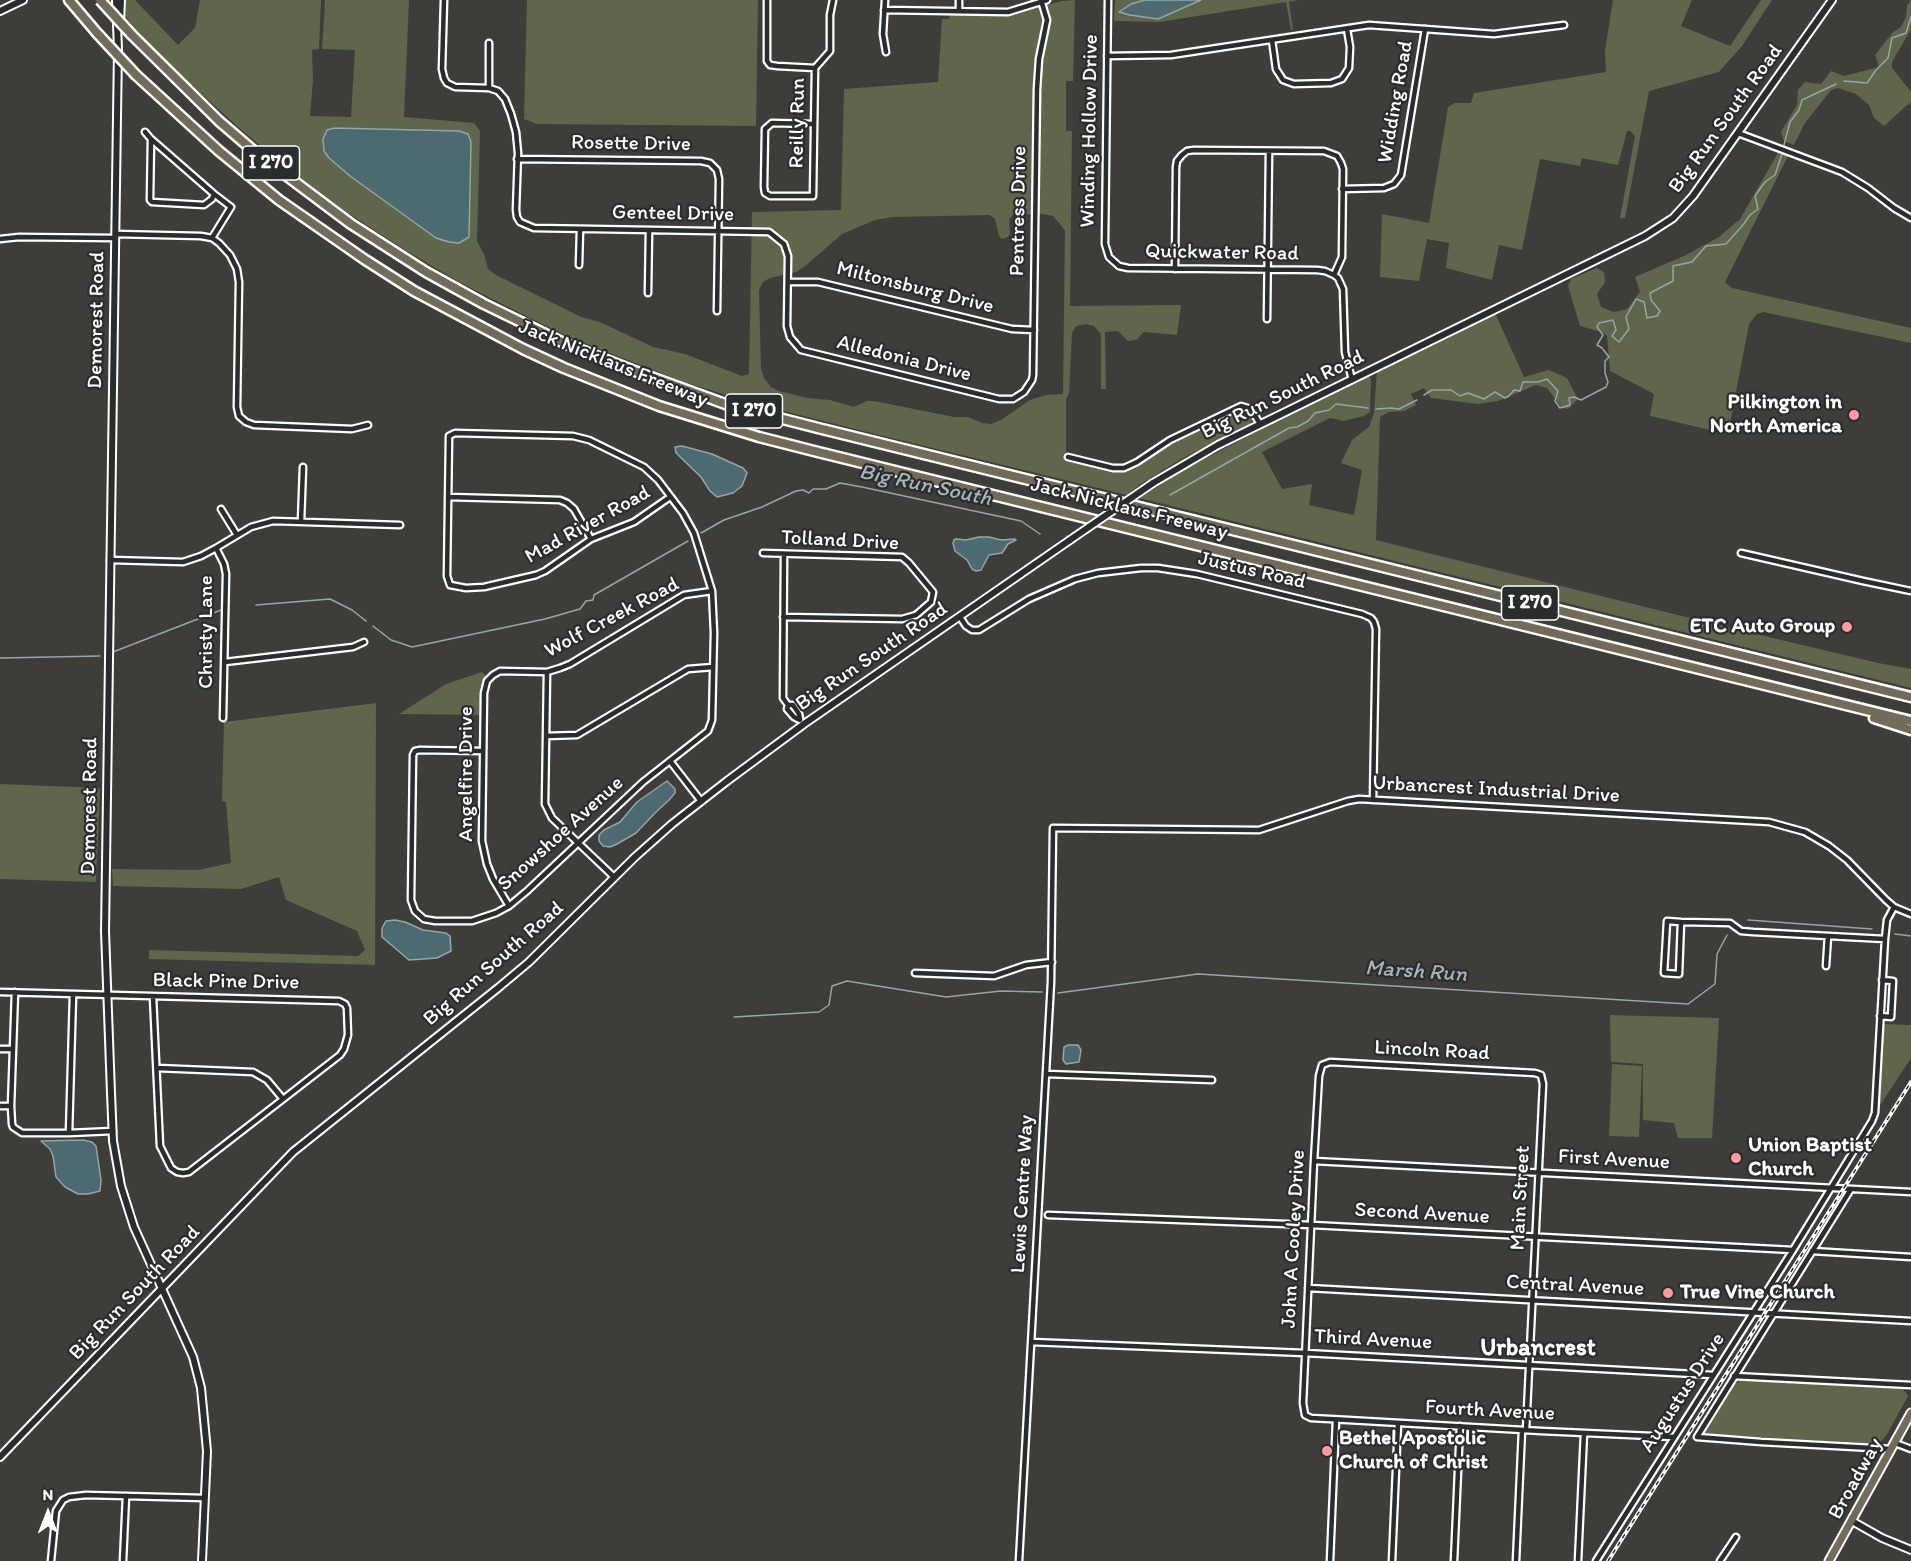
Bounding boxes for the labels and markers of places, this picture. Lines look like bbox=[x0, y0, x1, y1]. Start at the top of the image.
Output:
place label: Pilkington in North America bbox=[1710, 390, 1842, 440]
marker: Pilkington in North America bbox=[1847, 408, 1861, 422]
place label: ETC Auto Group bbox=[1690, 614, 1835, 640]
marker: ETC Auto Group bbox=[1840, 620, 1854, 634]
place label: Union Baptist Church bbox=[1748, 1133, 1872, 1183]
marker: Union Baptist Church bbox=[1729, 1151, 1743, 1165]
place label: True Vine Church bbox=[1680, 1280, 1835, 1306]
marker: True Vine Church bbox=[1661, 1286, 1675, 1300]
place label: Bethel Apostolic Church of Christ bbox=[1339, 1426, 1488, 1476]
marker: Bethel Apostolic Church of Christ bbox=[1320, 1444, 1334, 1458]

